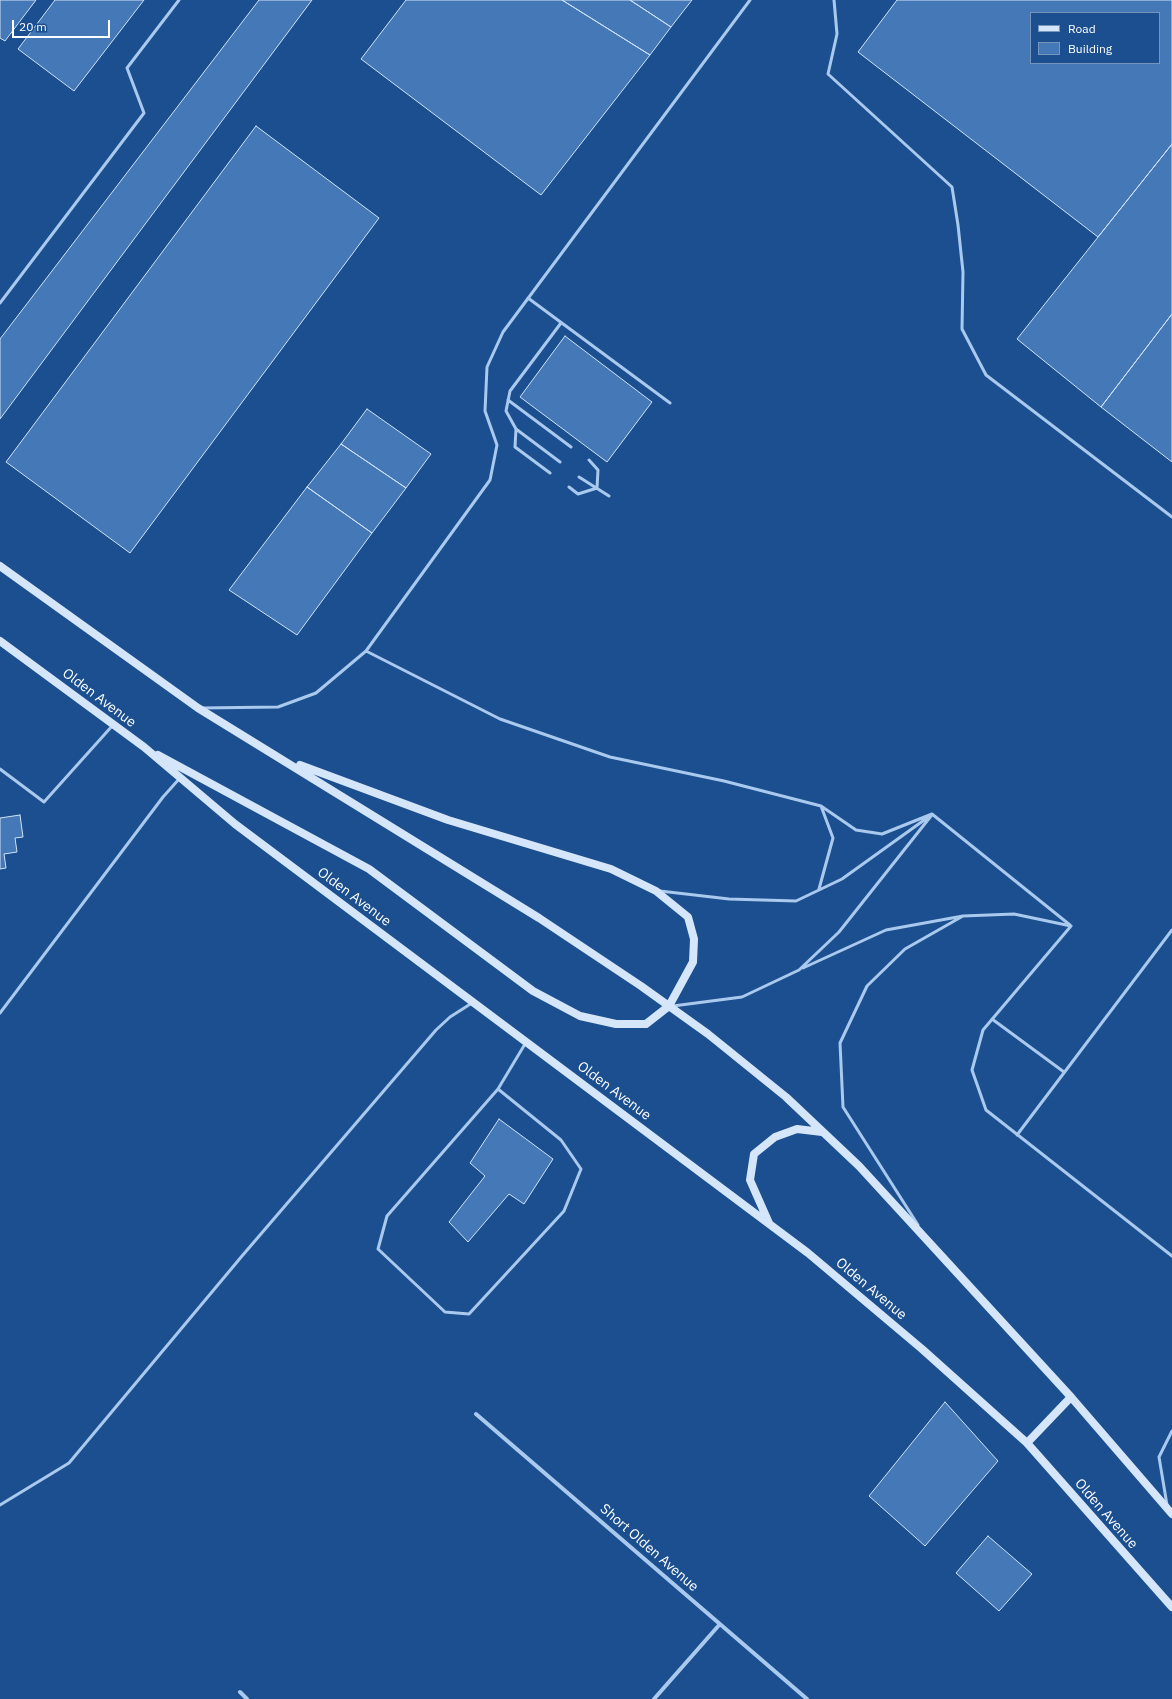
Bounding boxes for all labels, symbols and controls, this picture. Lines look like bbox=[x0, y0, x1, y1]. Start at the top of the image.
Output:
scale bar bbox=[14, 12, 112, 38]
legend bbox=[1030, 12, 1160, 64]
text: 20 m bbox=[19, 19, 47, 34]
text: Road bbox=[1068, 21, 1096, 36]
text: Building bbox=[1068, 41, 1112, 56]
street label: Olden Avenue bbox=[59, 665, 139, 731]
street label: Olden Avenue bbox=[314, 864, 394, 930]
street label: Olden Avenue bbox=[574, 1058, 654, 1124]
street label: Olden Avenue bbox=[832, 1254, 910, 1324]
street label: Olden Avenue bbox=[1071, 1475, 1141, 1553]
street label: Short Olden Avenue bbox=[596, 1501, 702, 1595]

